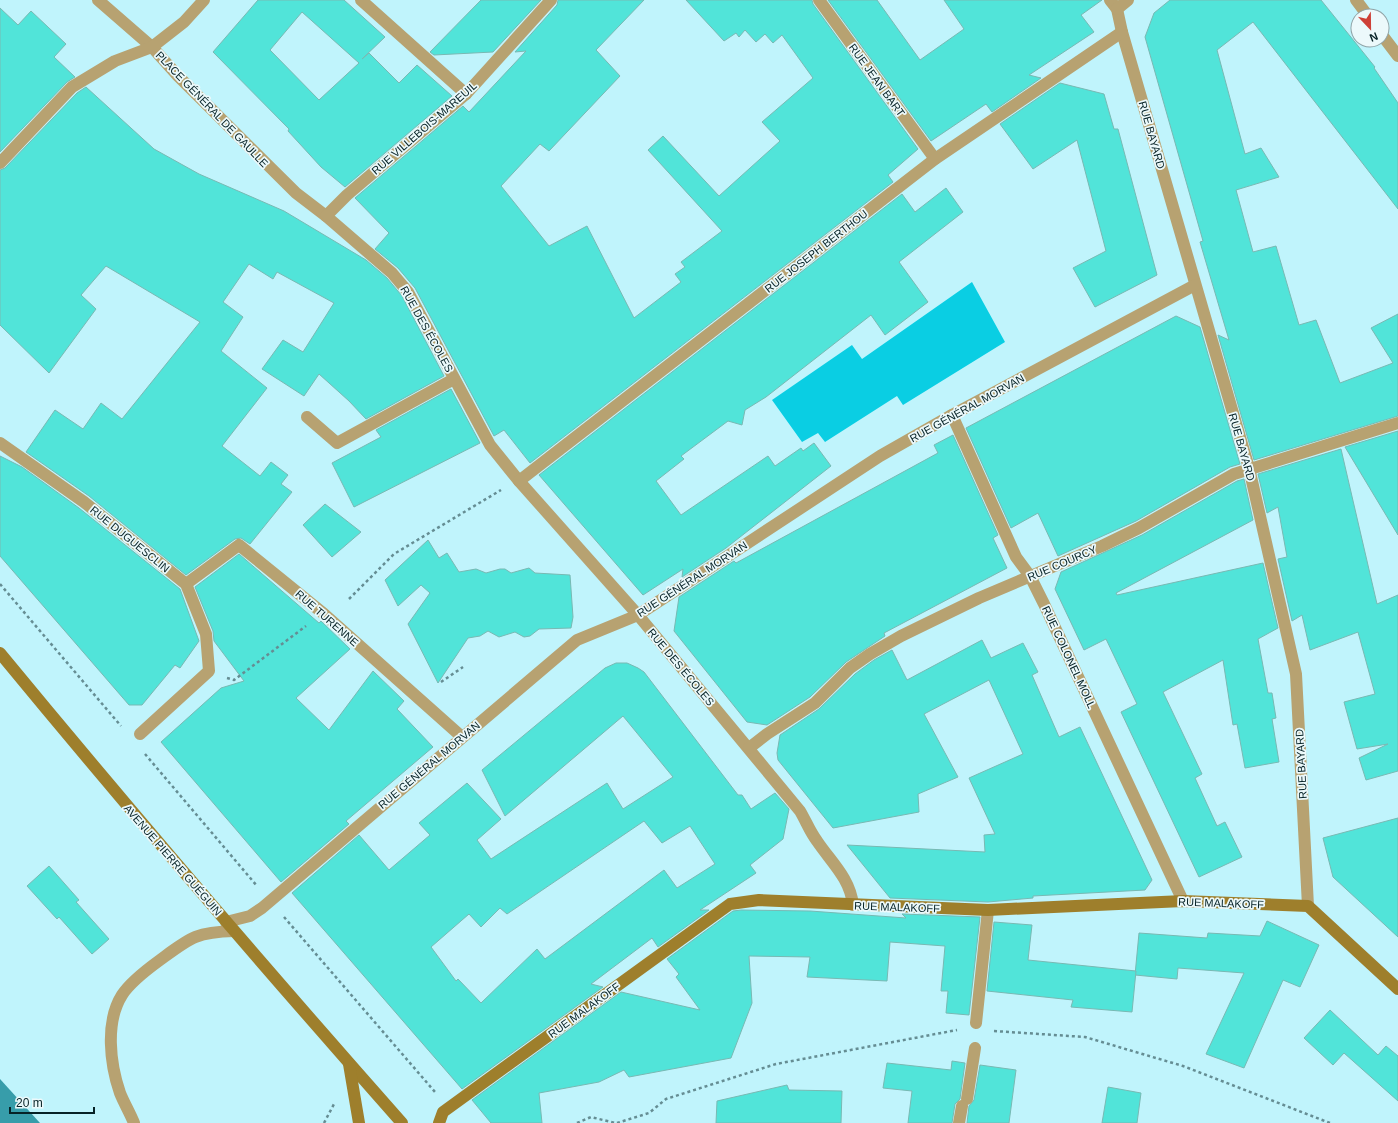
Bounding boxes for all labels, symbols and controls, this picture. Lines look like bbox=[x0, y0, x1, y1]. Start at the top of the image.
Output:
north arrow bbox=[1350, 8, 1390, 48]
text: N bbox=[1368, 30, 1380, 44]
street label: RUE JEAN BART bbox=[847, 41, 907, 119]
street label: PLACE GÉNÉRAL DE GAULLE bbox=[153, 49, 271, 169]
street label: RUE VILLEBOIS-MAREUIL bbox=[369, 79, 479, 177]
street label: RUE BAYARD bbox=[1137, 100, 1167, 170]
street label: RUE JOSEPH BERTHOU bbox=[762, 207, 870, 295]
street label: RUE DES ÉCOLES bbox=[398, 284, 456, 374]
street label: RUE GÉNÉRAL MORVAN bbox=[908, 372, 1026, 444]
street label: RUE BAYARD bbox=[1227, 412, 1257, 482]
street label: RUE DUGUESCLIN bbox=[88, 503, 172, 575]
street label: RUE GÉNÉRAL MORVAN bbox=[635, 539, 749, 619]
street label: RUE COURCY bbox=[1026, 543, 1099, 583]
street label: RUE TURENNE bbox=[293, 587, 361, 649]
street label: RUE COLONEL MOLL bbox=[1040, 604, 1098, 710]
street label: RUE DES ÉCOLES bbox=[645, 626, 717, 708]
street label: RUE GÉNÉRAL MORVAN bbox=[376, 719, 482, 811]
street label: RUE BAYARD bbox=[1293, 729, 1309, 799]
street label: AVENUE PIERRE GUÉGUIN bbox=[122, 802, 224, 918]
street label: RUE MALAKOFF bbox=[1178, 896, 1264, 910]
street label: RUE MALAKOFF bbox=[854, 900, 940, 914]
street label: RUE MALAKOFF bbox=[546, 980, 622, 1040]
scale bar bbox=[10, 1089, 94, 1115]
text: 20 m bbox=[16, 1096, 43, 1110]

